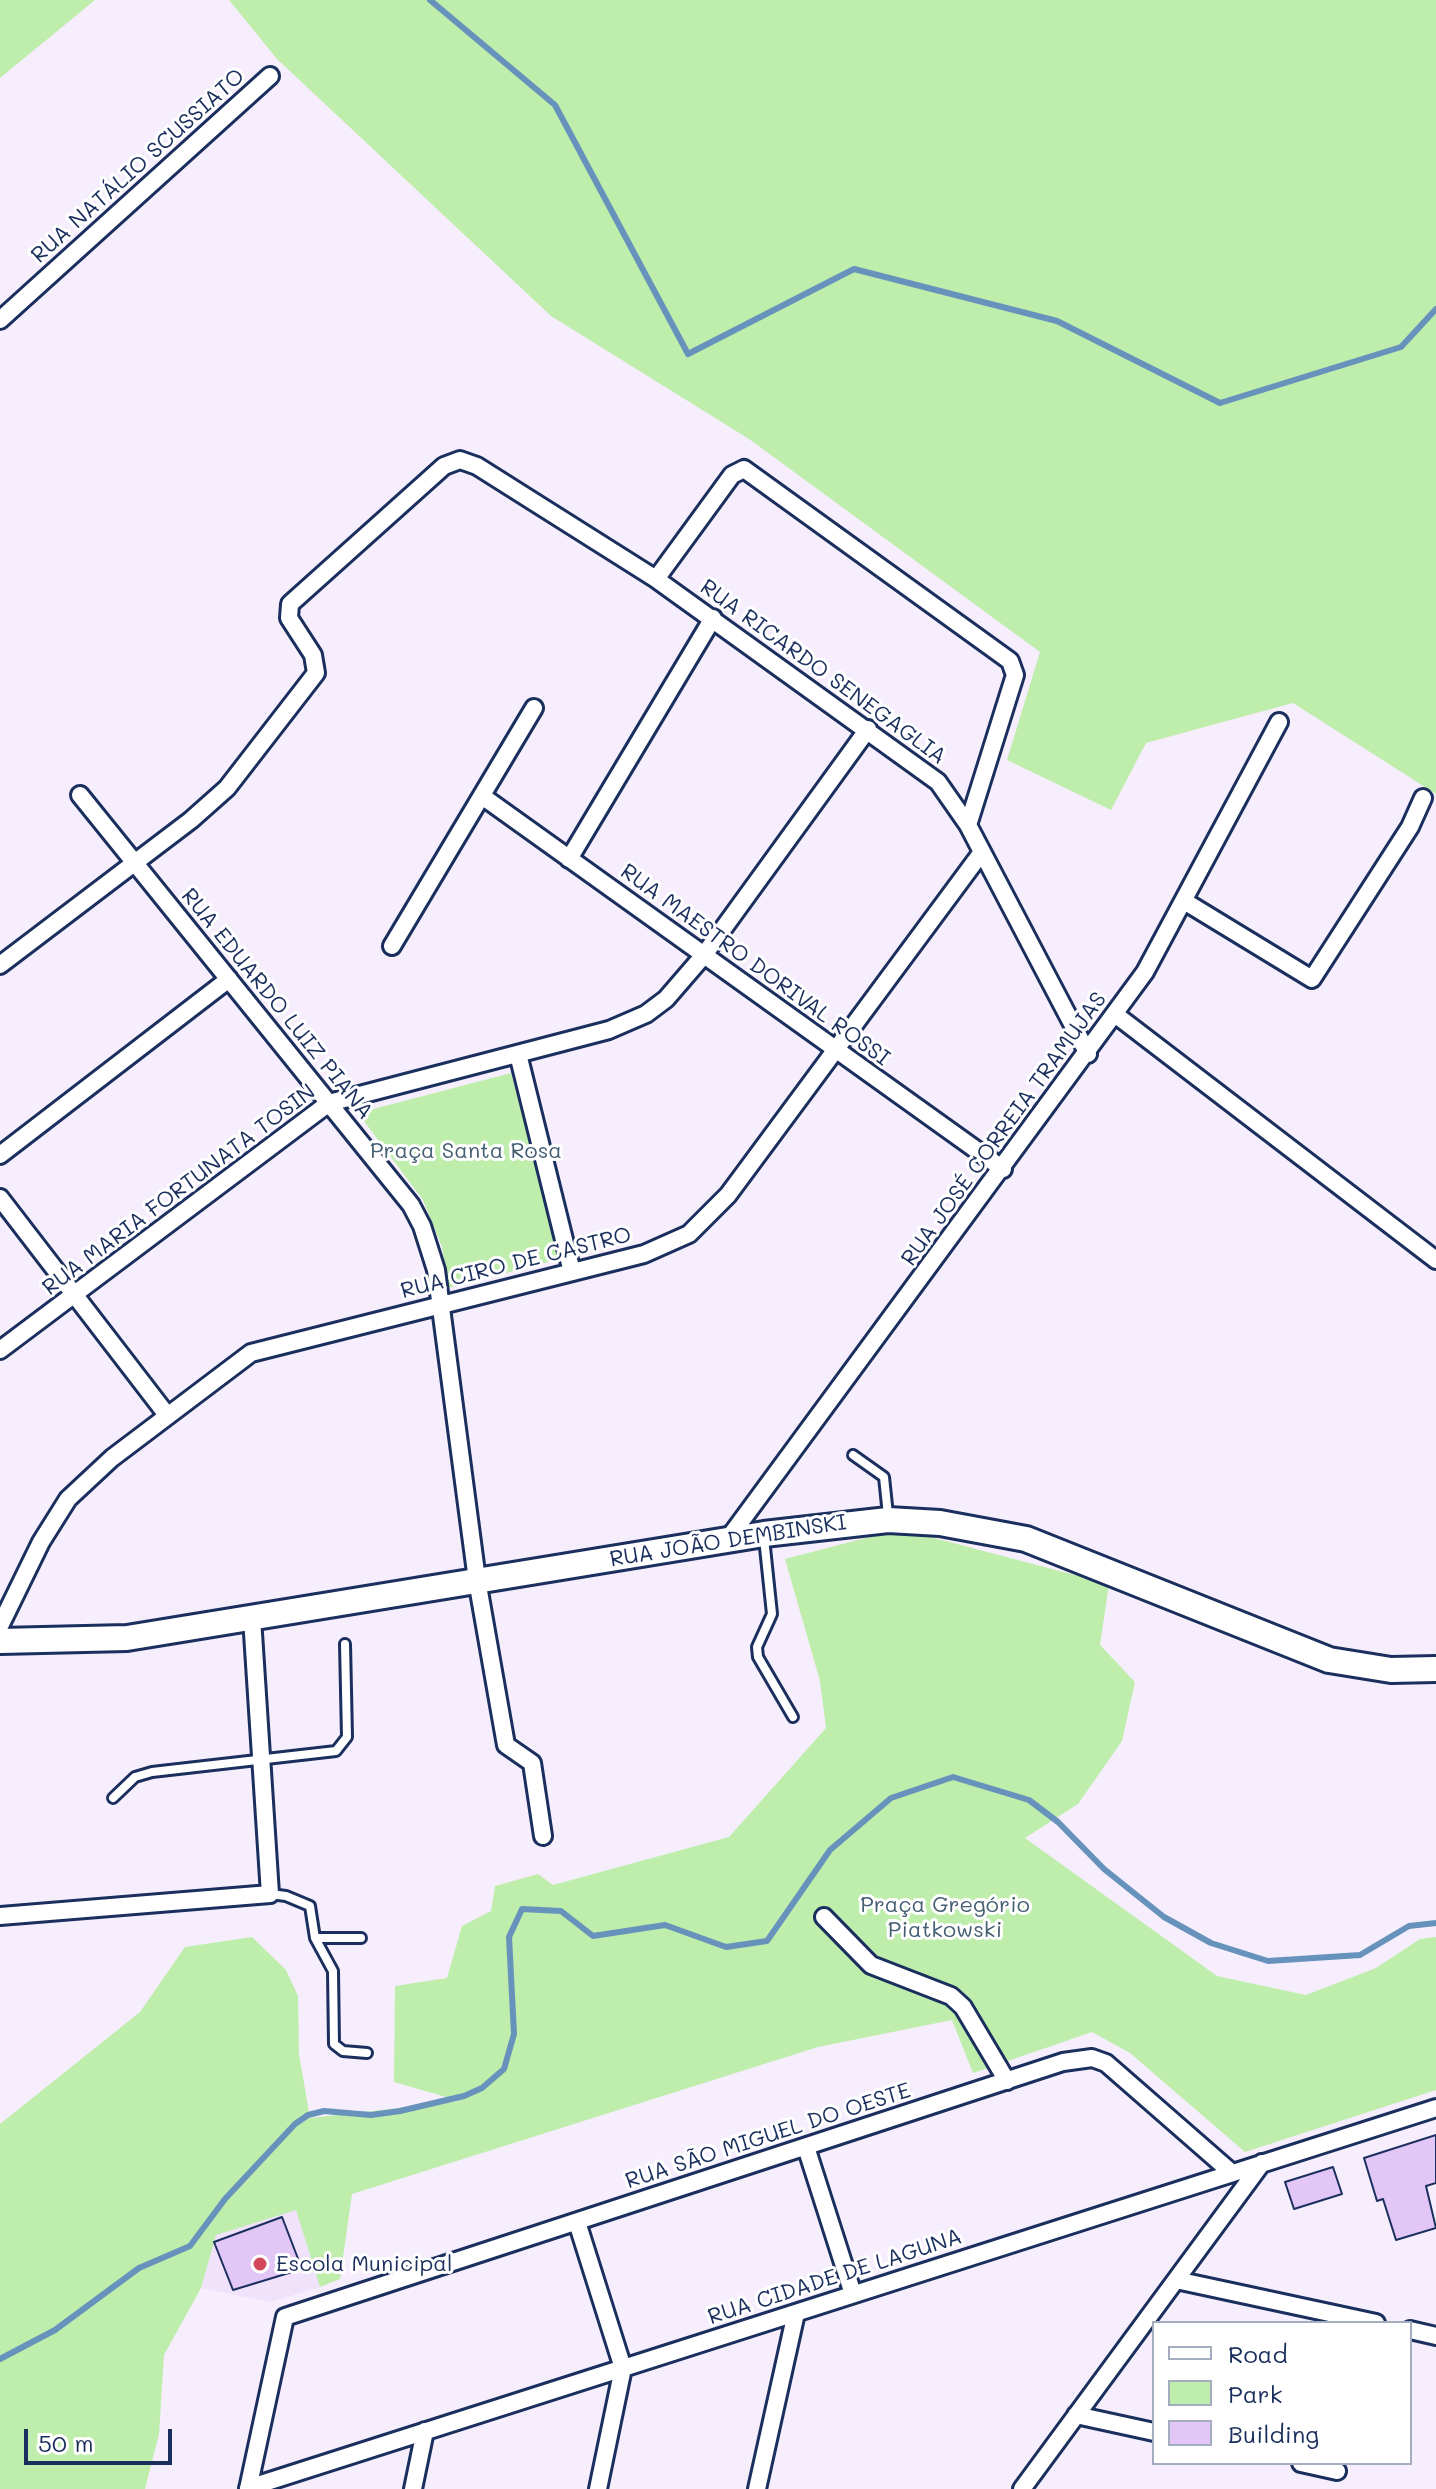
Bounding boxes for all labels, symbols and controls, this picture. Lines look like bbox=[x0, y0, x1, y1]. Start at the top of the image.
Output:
street label: RUA NATÁLIO SCUSSIATO bbox=[26, 63, 250, 269]
street label: RUA RICARDO SENEGAGLIA bbox=[695, 574, 951, 770]
street label: RUA MAESTRO DORIVAL ROSSI bbox=[615, 858, 895, 1072]
street label: RUA EDUARDO LUIZ PIANA bbox=[176, 883, 378, 1125]
street label: RUA JOSÉ CORREIA TRAMUJAS bbox=[896, 987, 1112, 1271]
street label: RUA MARIA FORTUNATA TOSIN bbox=[37, 1079, 321, 1301]
park label: Praça Santa Rosa bbox=[370, 1138, 562, 1164]
street label: RUA CIRO DE CASTRO bbox=[398, 1222, 634, 1304]
street label: RUA JOÃO DEMBINSKI bbox=[608, 1509, 848, 1573]
park label: Praça Gregório Piatkowski bbox=[860, 1892, 1030, 1944]
street label: RUA SÃO MIGUEL DO OESTE bbox=[622, 2077, 914, 2195]
street label: RUA CIDADE DE LAGUNA bbox=[705, 2223, 965, 2331]
place label: Escola Municipal bbox=[276, 2251, 453, 2277]
marker: Escola Municipal bbox=[251, 2255, 269, 2273]
legend bbox=[1152, 2321, 1412, 2465]
text: Road bbox=[1228, 2338, 1288, 2369]
text: Park bbox=[1228, 2378, 1282, 2409]
scale bar bbox=[28, 2413, 176, 2463]
text: Building bbox=[1228, 2418, 1319, 2449]
text: 50 m bbox=[38, 2427, 94, 2458]

